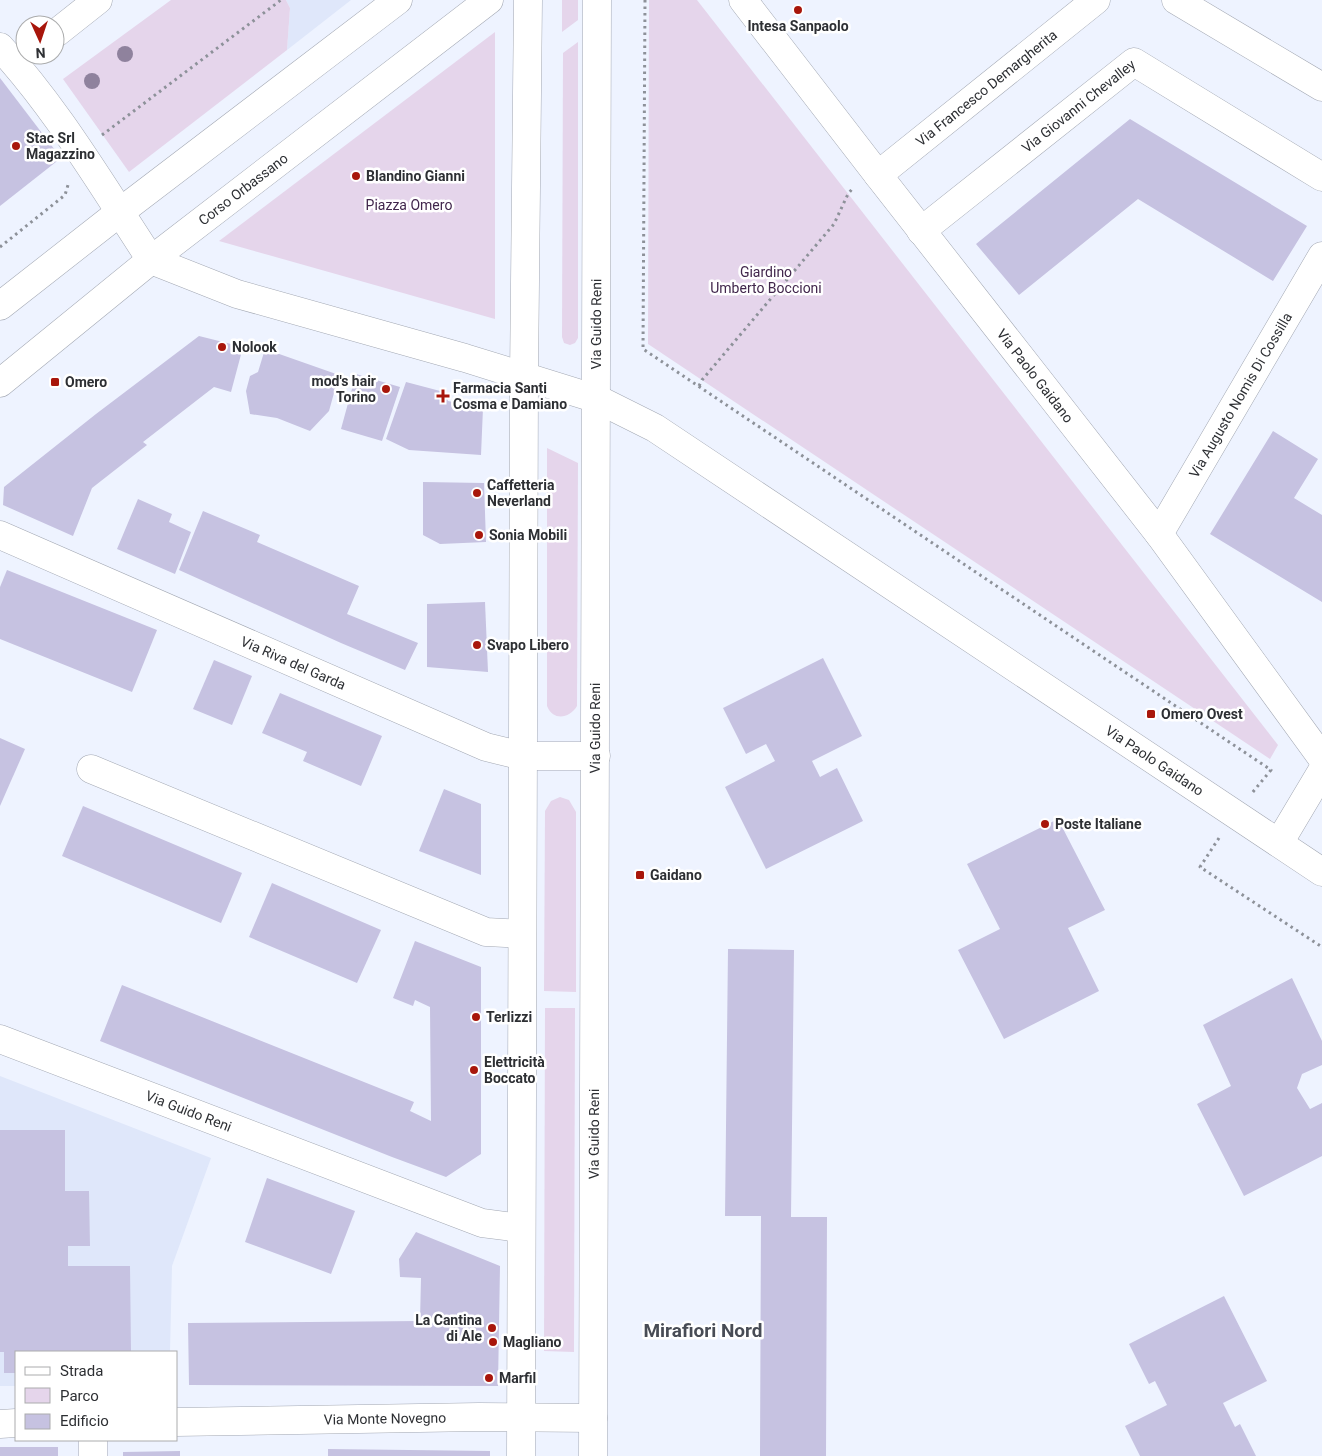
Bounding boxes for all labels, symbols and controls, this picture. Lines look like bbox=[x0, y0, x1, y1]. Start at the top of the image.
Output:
marker: Intesa Sanpaolo bbox=[792, 4, 804, 16]
north arrow bbox=[15, 15, 65, 65]
place label: Intesa Sanpaolo bbox=[747, 18, 849, 34]
street label: Via Francesco Demargherita bbox=[913, 27, 1060, 149]
text: N bbox=[35, 45, 46, 61]
street label: Via Giovanni Chevalley bbox=[1019, 56, 1139, 156]
place label: Stac Srl Magazzino bbox=[26, 130, 95, 162]
marker: Stac Srl Magazzino bbox=[10, 140, 22, 152]
street label: Corso Orbassano bbox=[195, 150, 291, 228]
place label: Blandino Gianni bbox=[366, 168, 465, 184]
marker: Blandino Gianni bbox=[350, 170, 362, 182]
park label: Piazza Omero bbox=[366, 197, 452, 213]
park label: Giardino Umberto Boccioni bbox=[710, 264, 822, 296]
street label: Via Guido Reni bbox=[588, 279, 604, 369]
street label: Via Augusto Nomis Di Cossilla bbox=[1186, 310, 1295, 481]
street label: Via Paolo Gaidano bbox=[994, 326, 1077, 426]
place label: Nolook bbox=[232, 339, 277, 355]
marker: Nolook bbox=[216, 341, 228, 353]
place label: mod's hair Torino bbox=[312, 373, 376, 405]
place label: Omero bbox=[65, 374, 107, 390]
marker: Omero bbox=[49, 376, 61, 388]
place label: Farmacia Santi Cosma e Damiano bbox=[453, 380, 567, 412]
marker: mod's hair Torino bbox=[380, 383, 392, 395]
marker: Farmacia Santi Cosma e Damiano bbox=[437, 390, 449, 402]
place label: Caffetteria Neverland bbox=[487, 477, 555, 509]
marker: Caffetteria Neverland bbox=[471, 487, 483, 499]
place label: Sonia Mobili bbox=[489, 527, 567, 543]
marker: Sonia Mobili bbox=[473, 529, 485, 541]
street label: Via Riva del Garda bbox=[238, 633, 348, 693]
place label: Svapo Libero bbox=[487, 637, 569, 653]
marker: Svapo Libero bbox=[471, 639, 483, 651]
street label: Via Guido Reni bbox=[587, 683, 603, 773]
place label: Omero Ovest bbox=[1161, 706, 1243, 722]
marker: Omero Ovest bbox=[1145, 708, 1157, 720]
street label: Via Paolo Gaidano bbox=[1102, 722, 1207, 799]
place label: Poste Italiane bbox=[1055, 816, 1142, 832]
marker: Poste Italiane bbox=[1039, 818, 1051, 830]
place label: Gaidano bbox=[650, 867, 702, 883]
marker: Gaidano bbox=[634, 869, 646, 881]
place label: Terlizzi bbox=[486, 1009, 532, 1025]
marker: Terlizzi bbox=[470, 1011, 482, 1023]
place label: Elettricità Boccato bbox=[484, 1054, 545, 1086]
marker: Elettricità Boccato bbox=[468, 1064, 480, 1076]
street label: Via Guido Reni bbox=[143, 1087, 234, 1135]
street label: Via Guido Reni bbox=[586, 1089, 602, 1179]
place label: La Cantina di Ale bbox=[415, 1312, 483, 1344]
district label: Mirafiori Nord bbox=[643, 1319, 763, 1342]
marker: La Cantina di Ale bbox=[486, 1322, 498, 1334]
place label: Magliano bbox=[503, 1334, 561, 1350]
marker: Magliano bbox=[487, 1336, 499, 1348]
legend bbox=[15, 1351, 178, 1441]
text: Strada bbox=[60, 1362, 103, 1380]
place label: Marfil bbox=[499, 1370, 536, 1386]
marker: Marfil bbox=[483, 1372, 495, 1384]
text: Parco bbox=[60, 1387, 99, 1405]
street label: Via Monte Novegno bbox=[324, 1410, 446, 1428]
text: Edificio bbox=[60, 1412, 109, 1430]

